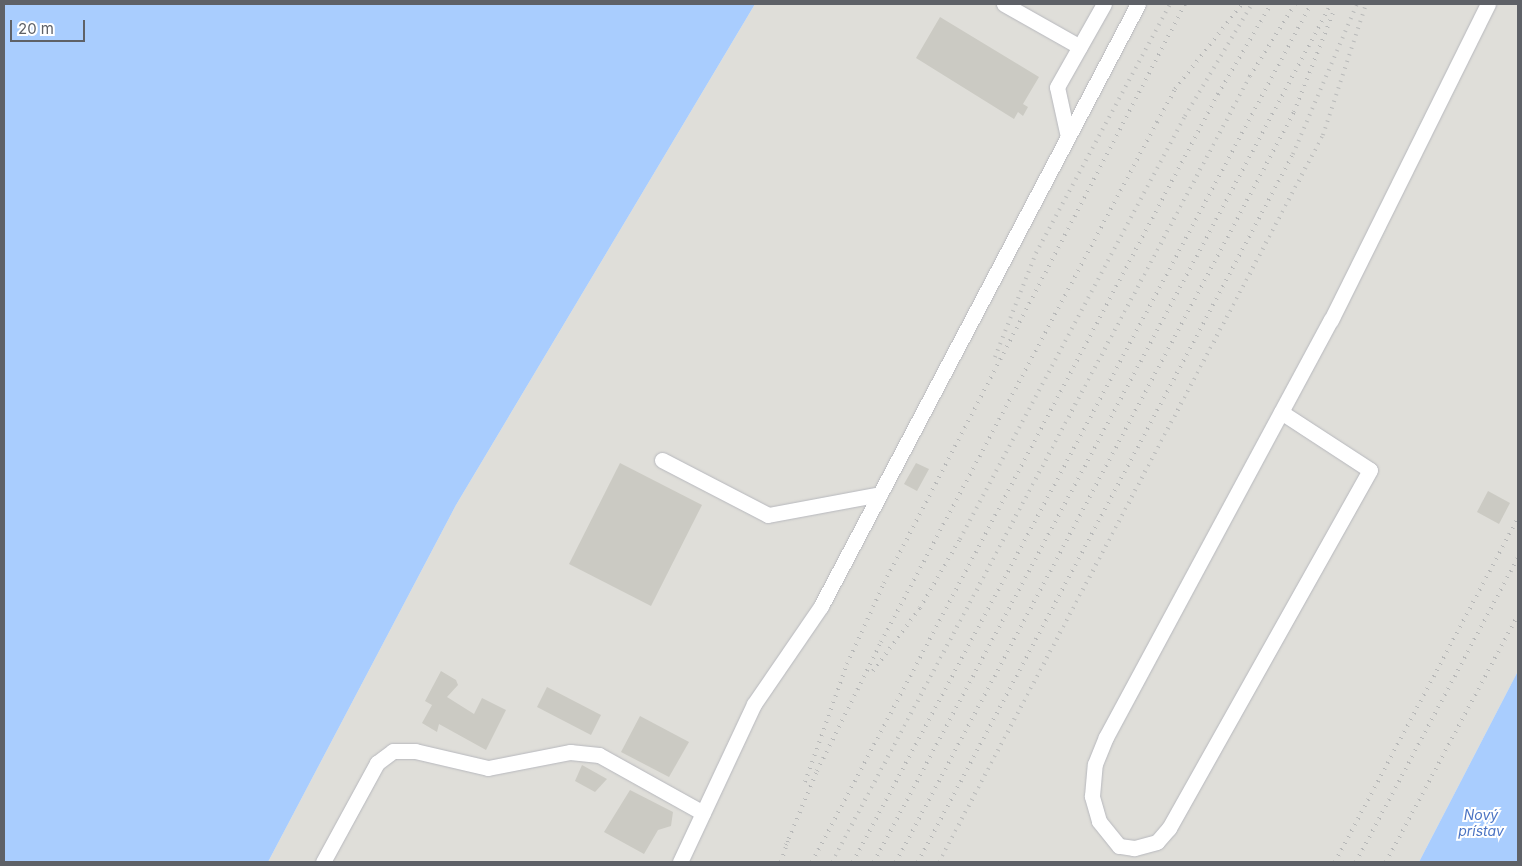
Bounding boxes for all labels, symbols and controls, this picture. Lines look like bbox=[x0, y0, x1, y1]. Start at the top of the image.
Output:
scale bar bbox=[12, 10, 88, 42]
text: 20 m bbox=[18, 19, 54, 38]
water label: Nový prístav bbox=[1458, 807, 1504, 840]

